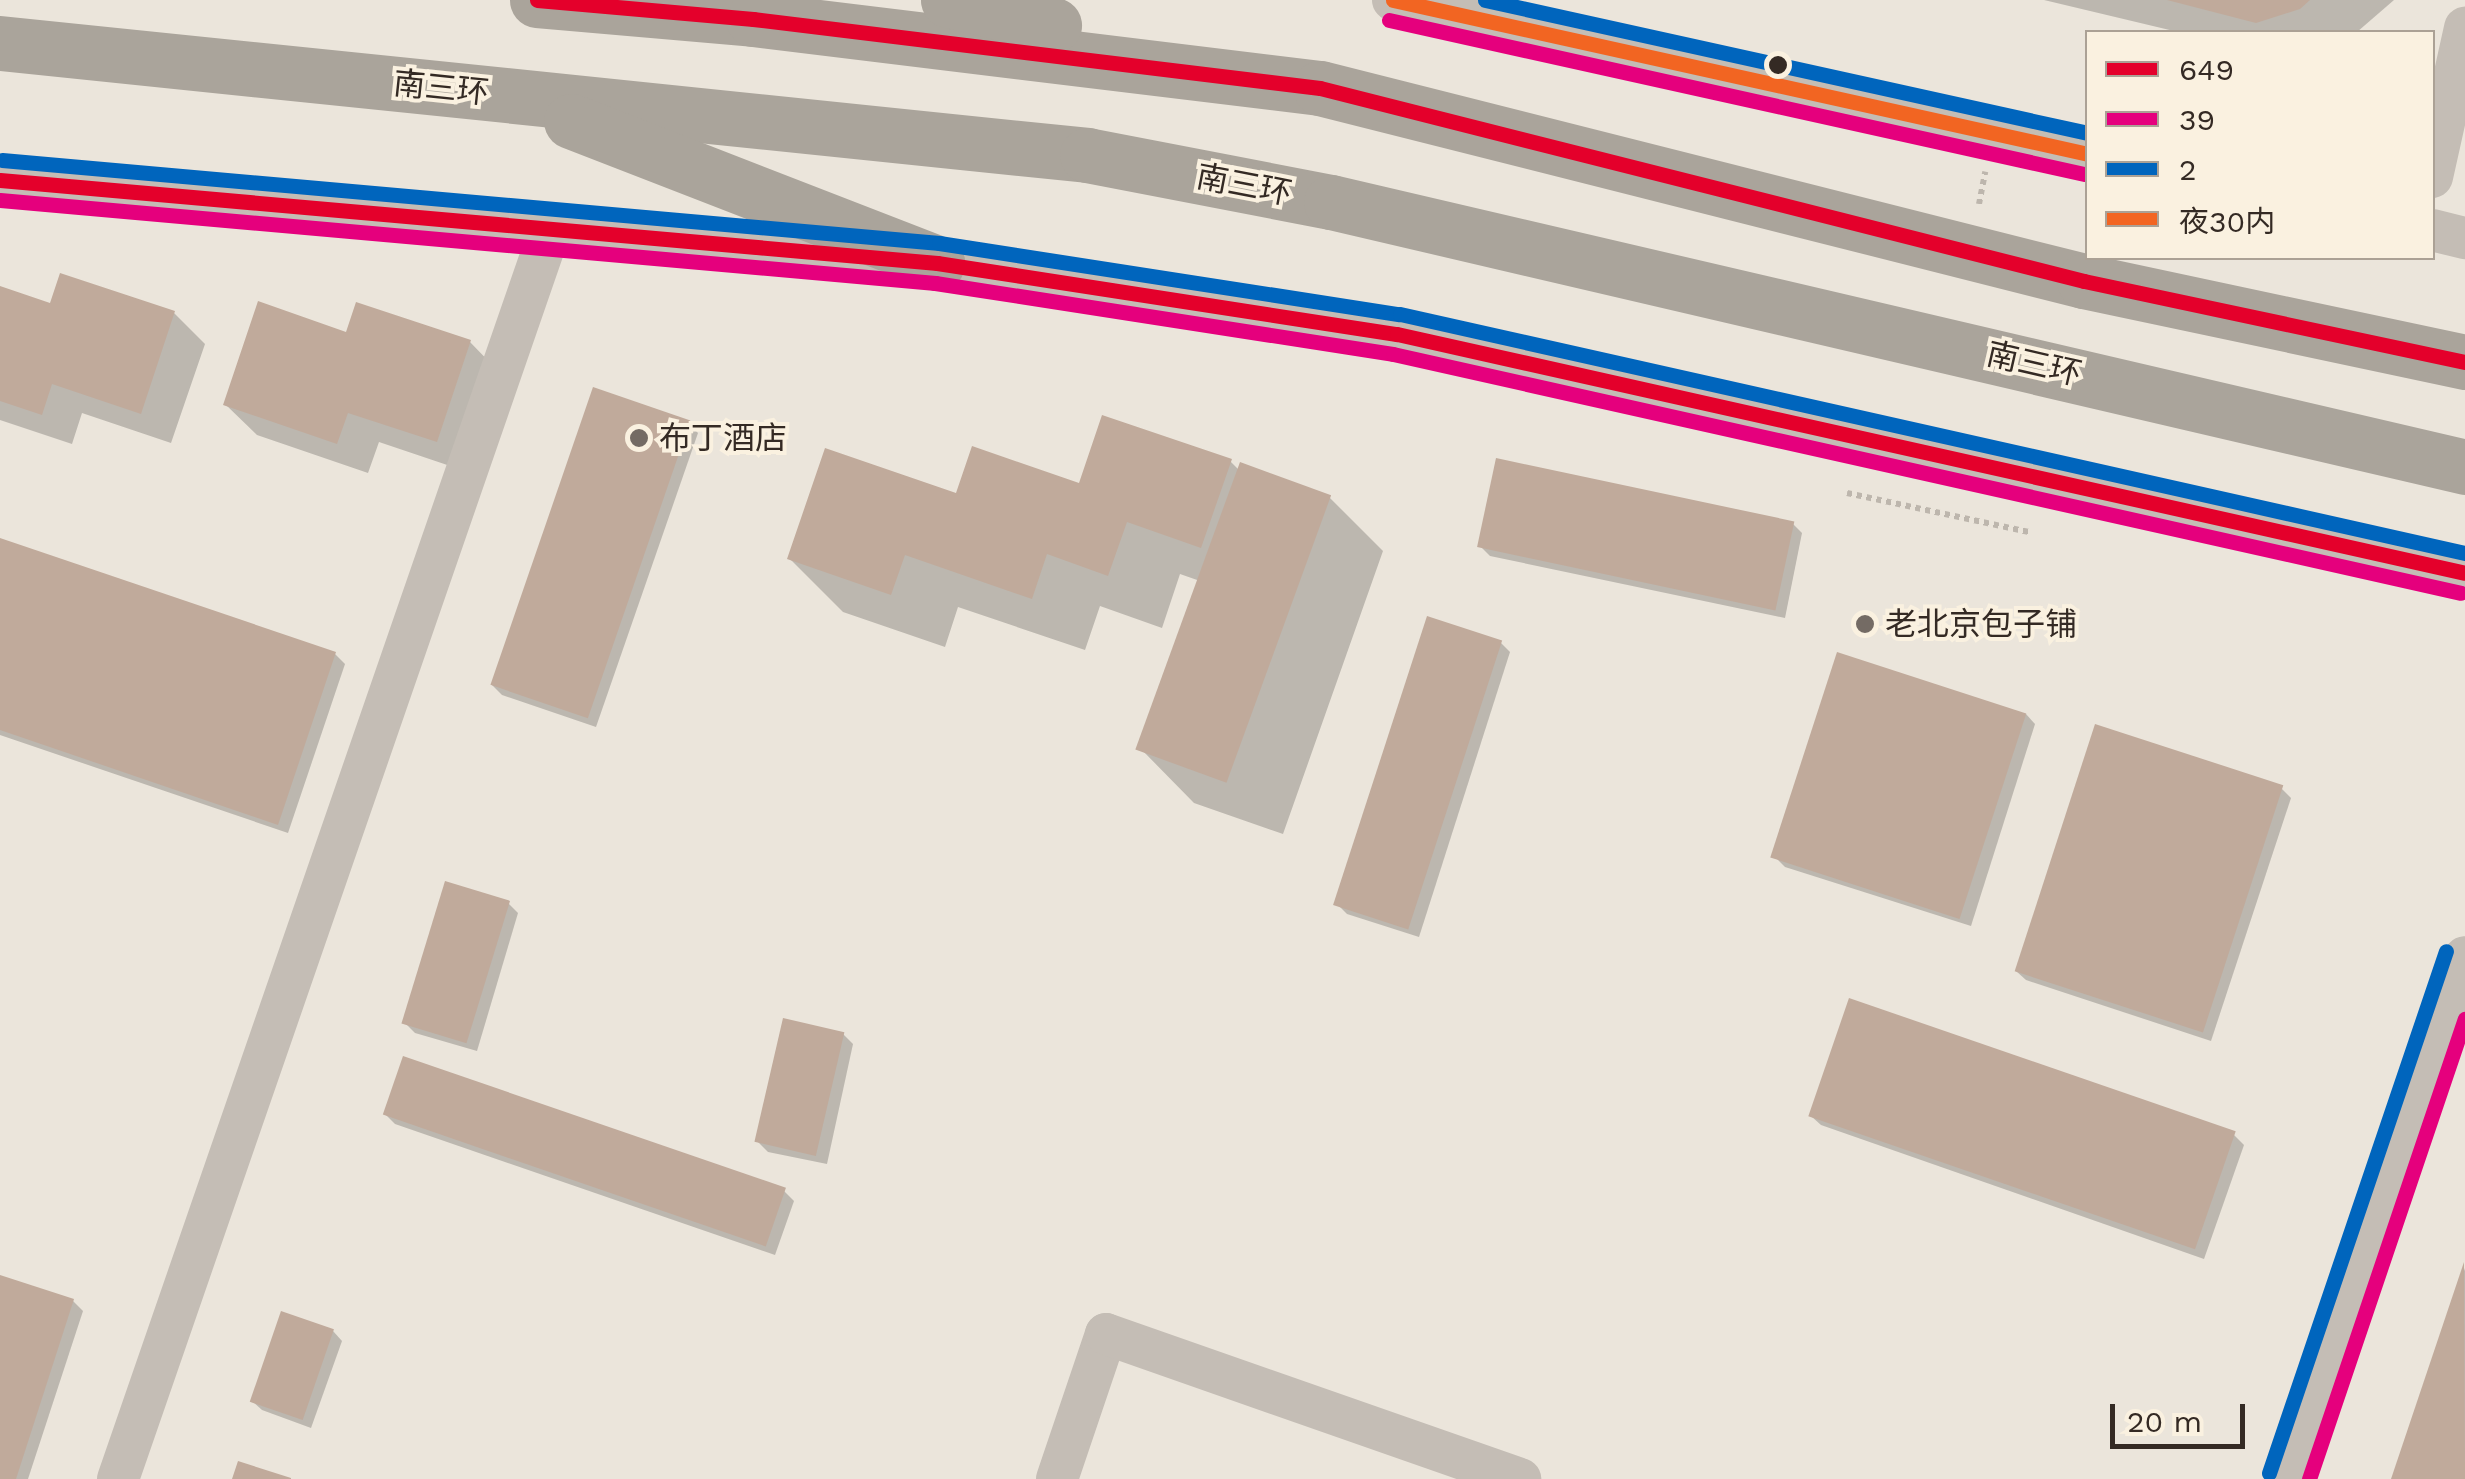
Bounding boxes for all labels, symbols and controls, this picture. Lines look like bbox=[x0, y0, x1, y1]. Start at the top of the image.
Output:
legend bbox=[2085, 30, 2435, 260]
text: 649 bbox=[2179, 52, 2234, 87]
unlabelled marker bbox=[1768, 55, 1788, 75]
street label: 南三环 bbox=[391, 64, 491, 112]
text: 39 bbox=[2179, 102, 2215, 137]
text: 2 bbox=[2179, 152, 2197, 187]
street label: 南三环 bbox=[1193, 157, 1295, 213]
text: 夜30内 bbox=[2179, 204, 2275, 239]
street label: 南三环 bbox=[1983, 334, 2085, 394]
place label: 布丁酒店 bbox=[659, 419, 787, 457]
marker: 布丁酒店 bbox=[628, 427, 650, 449]
place label: 老北京包子铺 bbox=[1885, 605, 2077, 643]
marker: 老北京包子铺 bbox=[1854, 613, 1876, 635]
scale bar bbox=[2115, 1384, 2250, 1446]
text: 20 m bbox=[2127, 1404, 2202, 1439]

